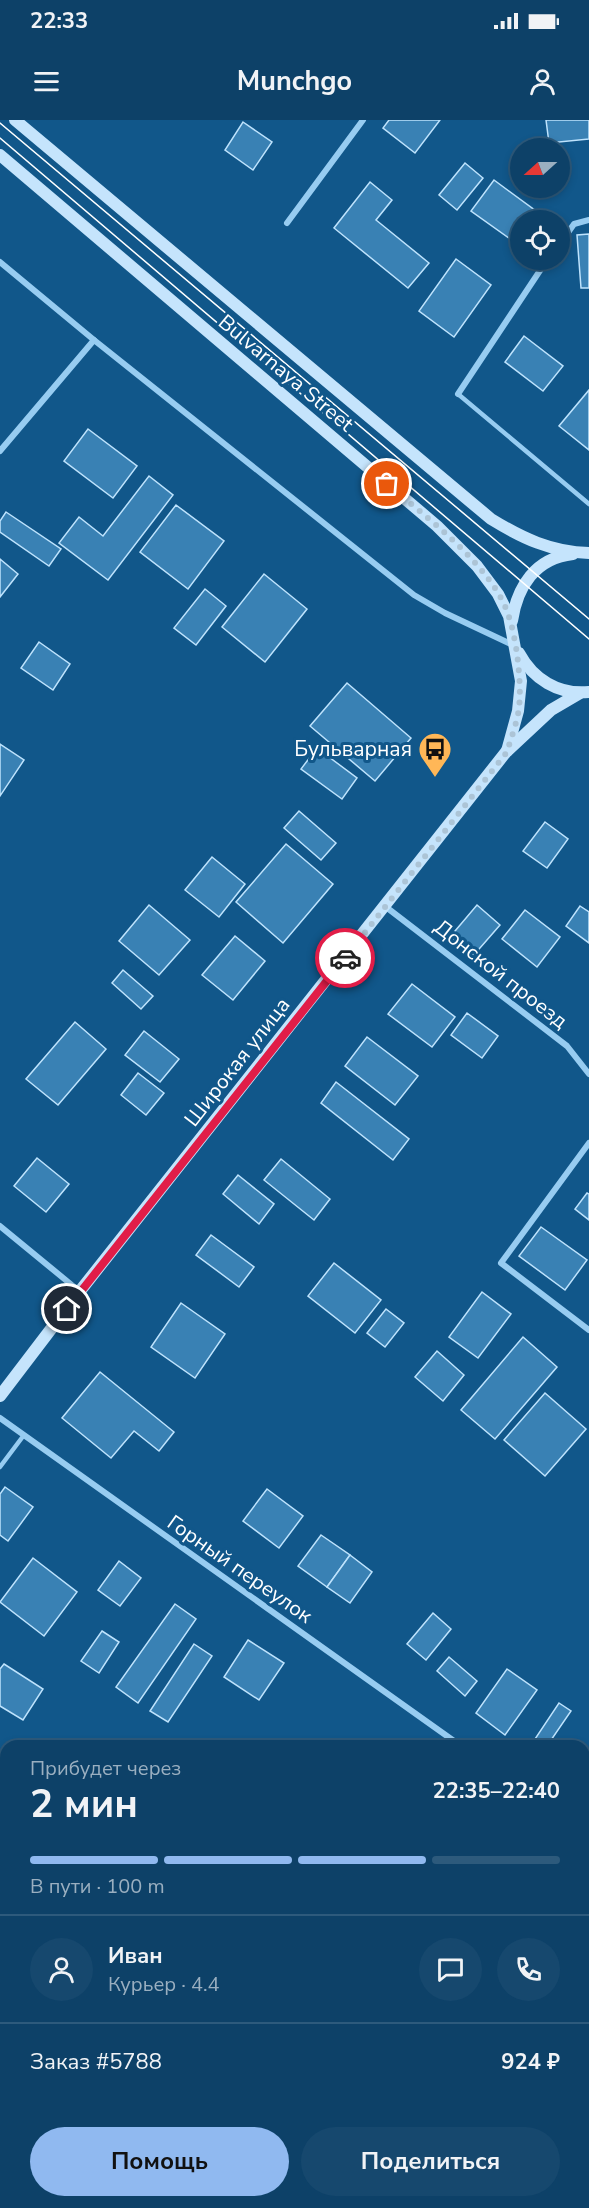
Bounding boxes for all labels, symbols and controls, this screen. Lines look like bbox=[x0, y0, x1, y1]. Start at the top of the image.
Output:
text: 22:33 bbox=[30, 6, 88, 36]
text: Munchgo bbox=[237, 63, 352, 100]
icon: menu bbox=[30, 65, 63, 98]
icon: person bbox=[526, 65, 559, 98]
north arrow bbox=[510, 138, 570, 198]
map controls bbox=[510, 138, 570, 270]
button: locate bbox=[510, 210, 570, 270]
street label: Bulvarnaya Street bbox=[212, 308, 360, 438]
pin bbox=[361, 458, 412, 509]
icon: bag bbox=[370, 467, 403, 500]
bus stop icon: Бульварная bbox=[417, 731, 453, 778]
place label: Бульварная bbox=[294, 735, 412, 763]
street label: Донской проезд bbox=[428, 913, 574, 1035]
courier bbox=[315, 928, 375, 988]
icon: car bbox=[329, 942, 362, 975]
street label: Широкая улица bbox=[178, 992, 296, 1132]
pin bbox=[41, 1283, 92, 1334]
icon: home bbox=[50, 1292, 83, 1325]
street label: Горный переулок bbox=[162, 1508, 319, 1630]
text: Прибудет через bbox=[30, 1755, 181, 1782]
text: 22:35–22:40 bbox=[432, 1776, 560, 1806]
text: 2 мин bbox=[30, 1778, 138, 1831]
text: В пути · 100 m bbox=[30, 1873, 165, 1900]
button: person bbox=[30, 1938, 93, 2001]
button: chat bbox=[419, 1938, 482, 2001]
button: phone bbox=[497, 1938, 560, 2001]
text: Иван bbox=[108, 1941, 163, 1971]
text: Курьер · 4.4 bbox=[108, 1971, 220, 1998]
text: Заказ #5788 bbox=[30, 2047, 162, 2077]
text: 924 ₽ bbox=[501, 2047, 560, 2077]
button: Помощь bbox=[30, 2127, 289, 2196]
button: Поделиться bbox=[301, 2127, 560, 2196]

